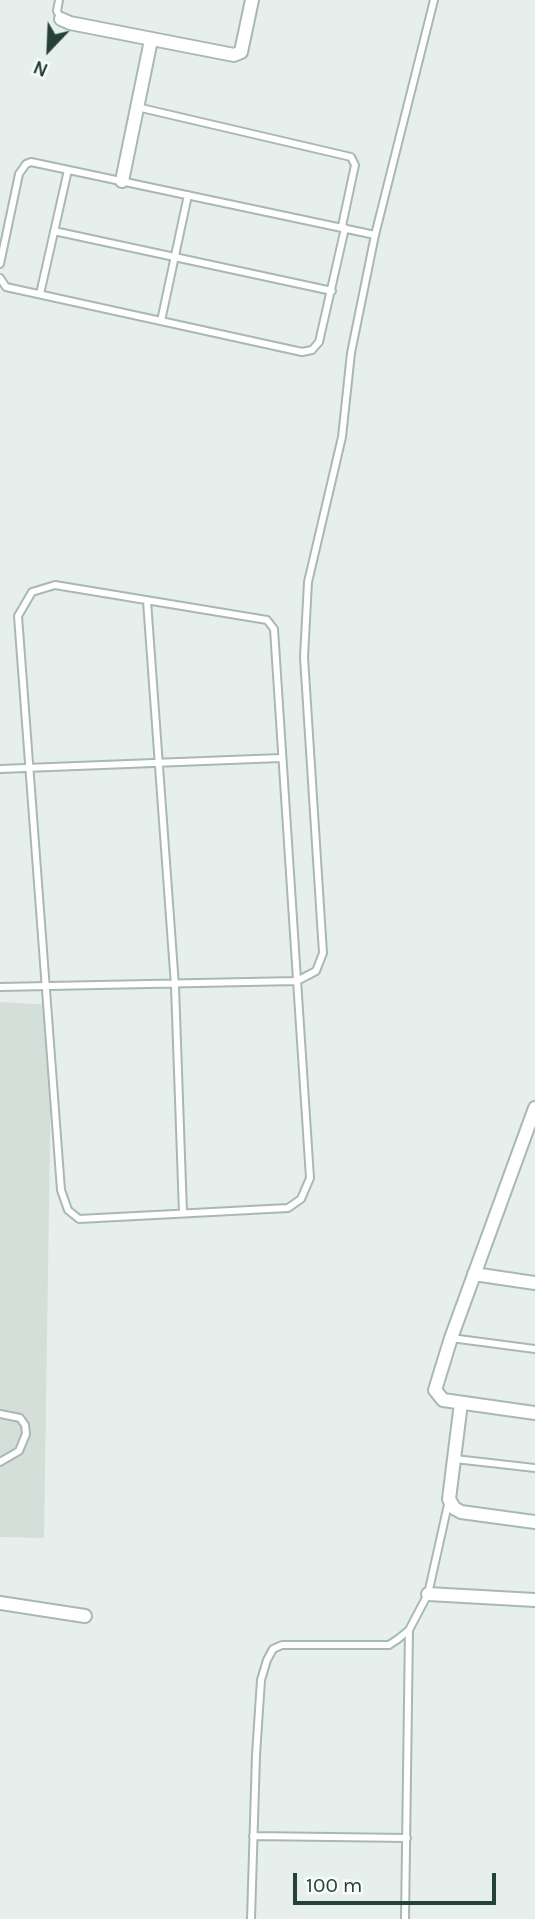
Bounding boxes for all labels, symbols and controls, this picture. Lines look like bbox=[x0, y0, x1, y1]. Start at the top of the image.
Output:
north arrow bbox=[14, 14, 84, 84]
text: N bbox=[30, 56, 51, 81]
scale bar bbox=[297, 1860, 500, 1904]
text: 100 m bbox=[306, 1873, 363, 1897]

